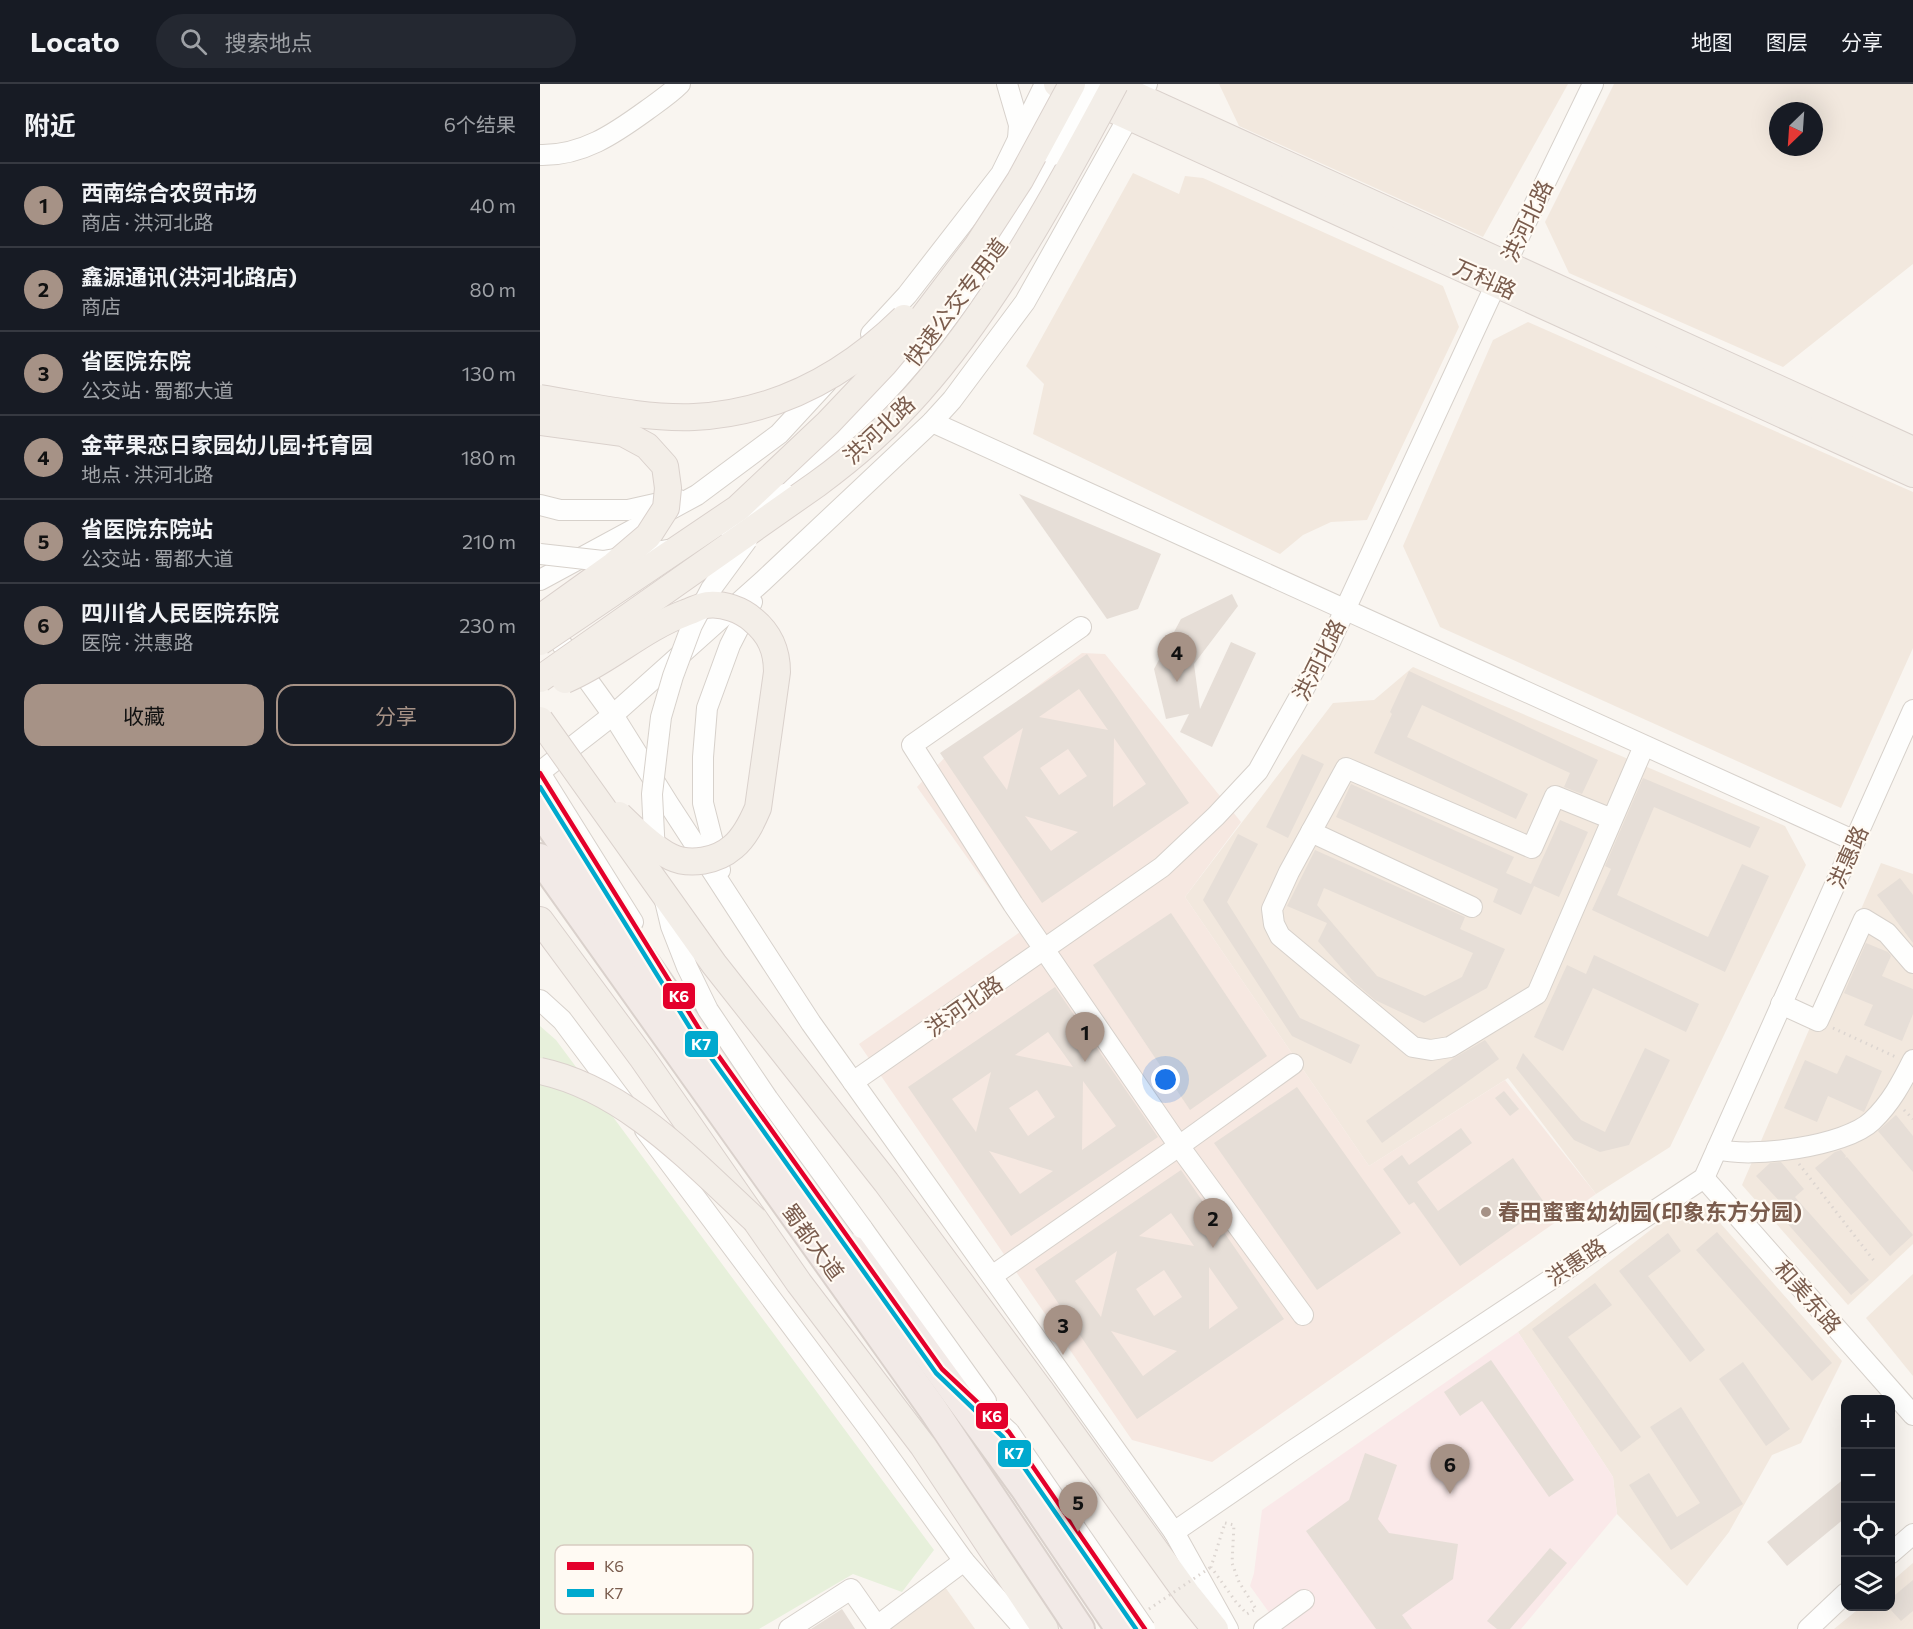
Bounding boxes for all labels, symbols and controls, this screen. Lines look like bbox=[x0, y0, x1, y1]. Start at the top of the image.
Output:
search box bbox=[156, 14, 576, 68]
text: Locato bbox=[30, 24, 120, 58]
icon: search bbox=[177, 25, 210, 58]
text: 搜索地点 bbox=[225, 29, 313, 56]
text: 地图 bbox=[1691, 29, 1733, 54]
text: 图层 bbox=[1766, 29, 1808, 54]
text: 分享 bbox=[1841, 29, 1883, 54]
north arrow bbox=[1769, 102, 1823, 156]
text: 附近 bbox=[24, 109, 76, 140]
text: 6个结果 bbox=[444, 112, 516, 136]
street label: 洪河北路 bbox=[1495, 175, 1558, 266]
text: 西南综合农贸市场 bbox=[81, 179, 257, 206]
text: 1 bbox=[39, 193, 48, 217]
text: 40 m bbox=[470, 193, 516, 217]
text: 商店 · 洪河北路 bbox=[81, 210, 213, 234]
street label: 快速公交专用道 bbox=[898, 232, 1013, 371]
street label: 万科路 bbox=[1450, 253, 1521, 304]
text: 鑫源通讯(洪河北路店) bbox=[81, 263, 297, 290]
text: 2 bbox=[38, 277, 49, 301]
text: 80 m bbox=[470, 277, 516, 301]
text: 商店 bbox=[81, 294, 121, 318]
text: 省医院东院 bbox=[81, 347, 191, 374]
text: 3 bbox=[38, 361, 49, 385]
text: 130 m bbox=[462, 361, 516, 385]
text: 公交站 · 蜀都大道 bbox=[81, 378, 233, 402]
street label: 洪河北路 bbox=[837, 390, 920, 470]
text: 金苹果恋日家园幼儿园·托育园 bbox=[81, 431, 373, 458]
text: 4 bbox=[37, 445, 50, 469]
text: 180 m bbox=[461, 445, 516, 469]
text: 地点 · 洪河北路 bbox=[81, 462, 213, 486]
text: 省医院东院站 bbox=[81, 515, 213, 542]
text: 5 bbox=[38, 529, 49, 553]
text: 210 m bbox=[462, 529, 516, 553]
text: 公交站 · 蜀都大道 bbox=[81, 546, 233, 570]
text: 四川省人民医院东院 bbox=[81, 599, 279, 626]
text: 6 bbox=[37, 613, 50, 637]
text: 230 m bbox=[459, 613, 516, 637]
street label: 洪河北路 bbox=[1287, 614, 1351, 705]
text: 医院 · 洪惠路 bbox=[81, 630, 193, 654]
pin: 4 bbox=[1158, 632, 1196, 682]
button: 收藏 bbox=[24, 684, 264, 746]
button: 分享 bbox=[276, 684, 516, 746]
street label: 洪惠路 bbox=[1822, 821, 1873, 892]
street label: 洪河北路 bbox=[920, 969, 1008, 1042]
line badge: K6 bbox=[662, 982, 696, 1010]
text: K6 bbox=[669, 986, 689, 1005]
pin: 1 bbox=[1066, 1012, 1104, 1062]
line badge: K7 bbox=[684, 1030, 719, 1058]
text: K7 bbox=[691, 1034, 711, 1053]
your location bbox=[1151, 1065, 1180, 1094]
street label: 蜀都大道 bbox=[777, 1198, 850, 1285]
pin: 2 bbox=[1194, 1198, 1232, 1248]
place label: 春田蜜蜜幼幼园(印象东方分园) bbox=[1498, 1198, 1802, 1225]
marker: 春田蜜蜜幼幼园(印象东方分园) bbox=[1479, 1205, 1493, 1219]
street label: 洪惠路 bbox=[1541, 1232, 1611, 1291]
street label: 和美东路 bbox=[1769, 1255, 1847, 1339]
pin: 3 bbox=[1044, 1306, 1082, 1355]
map controls bbox=[1841, 1395, 1895, 1611]
button: + bbox=[1841, 1395, 1895, 1449]
line badge: K6 bbox=[975, 1402, 1009, 1430]
text: K6 bbox=[982, 1406, 1002, 1425]
line badge: K7 bbox=[997, 1439, 1032, 1468]
text: K7 bbox=[1004, 1443, 1024, 1462]
pin: 6 bbox=[1430, 1444, 1470, 1494]
button: − bbox=[1841, 1449, 1895, 1503]
pin: 5 bbox=[1058, 1482, 1098, 1532]
button: locate bbox=[1841, 1503, 1895, 1557]
legend bbox=[555, 1545, 753, 1614]
text: K6 bbox=[604, 1556, 624, 1575]
button: layers bbox=[1841, 1557, 1895, 1611]
text: K7 bbox=[604, 1583, 623, 1602]

